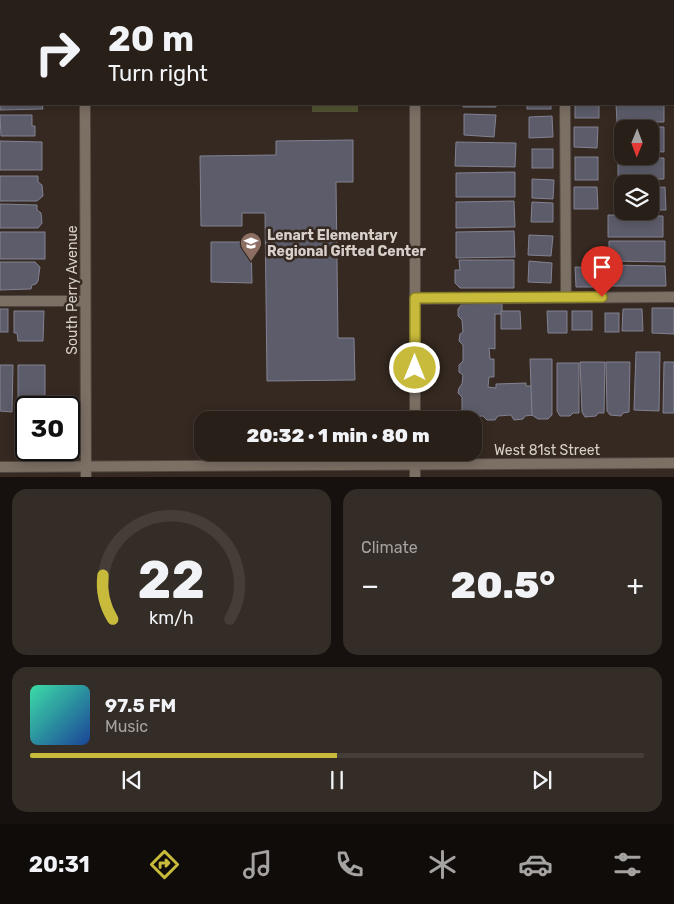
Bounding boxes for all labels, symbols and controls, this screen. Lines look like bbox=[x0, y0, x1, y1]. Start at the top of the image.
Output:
text: 20 m bbox=[108, 18, 194, 60]
icon: right bbox=[25, 20, 90, 85]
text: Turn right bbox=[108, 60, 208, 87]
north arrow bbox=[614, 120, 659, 165]
map controls bbox=[614, 120, 659, 220]
button: layers bbox=[614, 175, 659, 220]
street label: South Perry Avenue bbox=[64, 225, 81, 355]
place label: Lenart Elementary Regional Gifted Center bbox=[267, 227, 426, 260]
school or university icon: Lenart Elementary Regional Gifted Center bbox=[239, 231, 263, 262]
pin bbox=[581, 246, 623, 297]
icon: arrive bbox=[588, 253, 616, 281]
position arrow bbox=[388, 341, 440, 393]
speed limit sign: 30 bbox=[15, 396, 80, 461]
text: 20:32 · 1 min · 80 m bbox=[246, 424, 430, 447]
street label: West 81st Street bbox=[494, 442, 601, 459]
text: Climate bbox=[361, 538, 418, 557]
text: 22 bbox=[138, 549, 205, 611]
text: 20.5° bbox=[450, 562, 555, 608]
text: − bbox=[361, 569, 379, 602]
text: + bbox=[627, 569, 644, 602]
text: km/h bbox=[149, 607, 194, 628]
text: 97.5 FM bbox=[105, 694, 176, 717]
text: Music bbox=[105, 717, 148, 736]
icon: previous bbox=[118, 766, 146, 794]
icon: pause bbox=[323, 766, 351, 794]
icon: next bbox=[528, 766, 556, 794]
icon: directions bbox=[147, 847, 182, 882]
icon: music bbox=[240, 847, 275, 882]
icon: phone bbox=[332, 847, 367, 882]
icon: climate bbox=[425, 847, 460, 882]
icon: car bbox=[518, 847, 553, 882]
icon: filters bbox=[610, 847, 645, 882]
text: 20:31 bbox=[29, 851, 90, 878]

